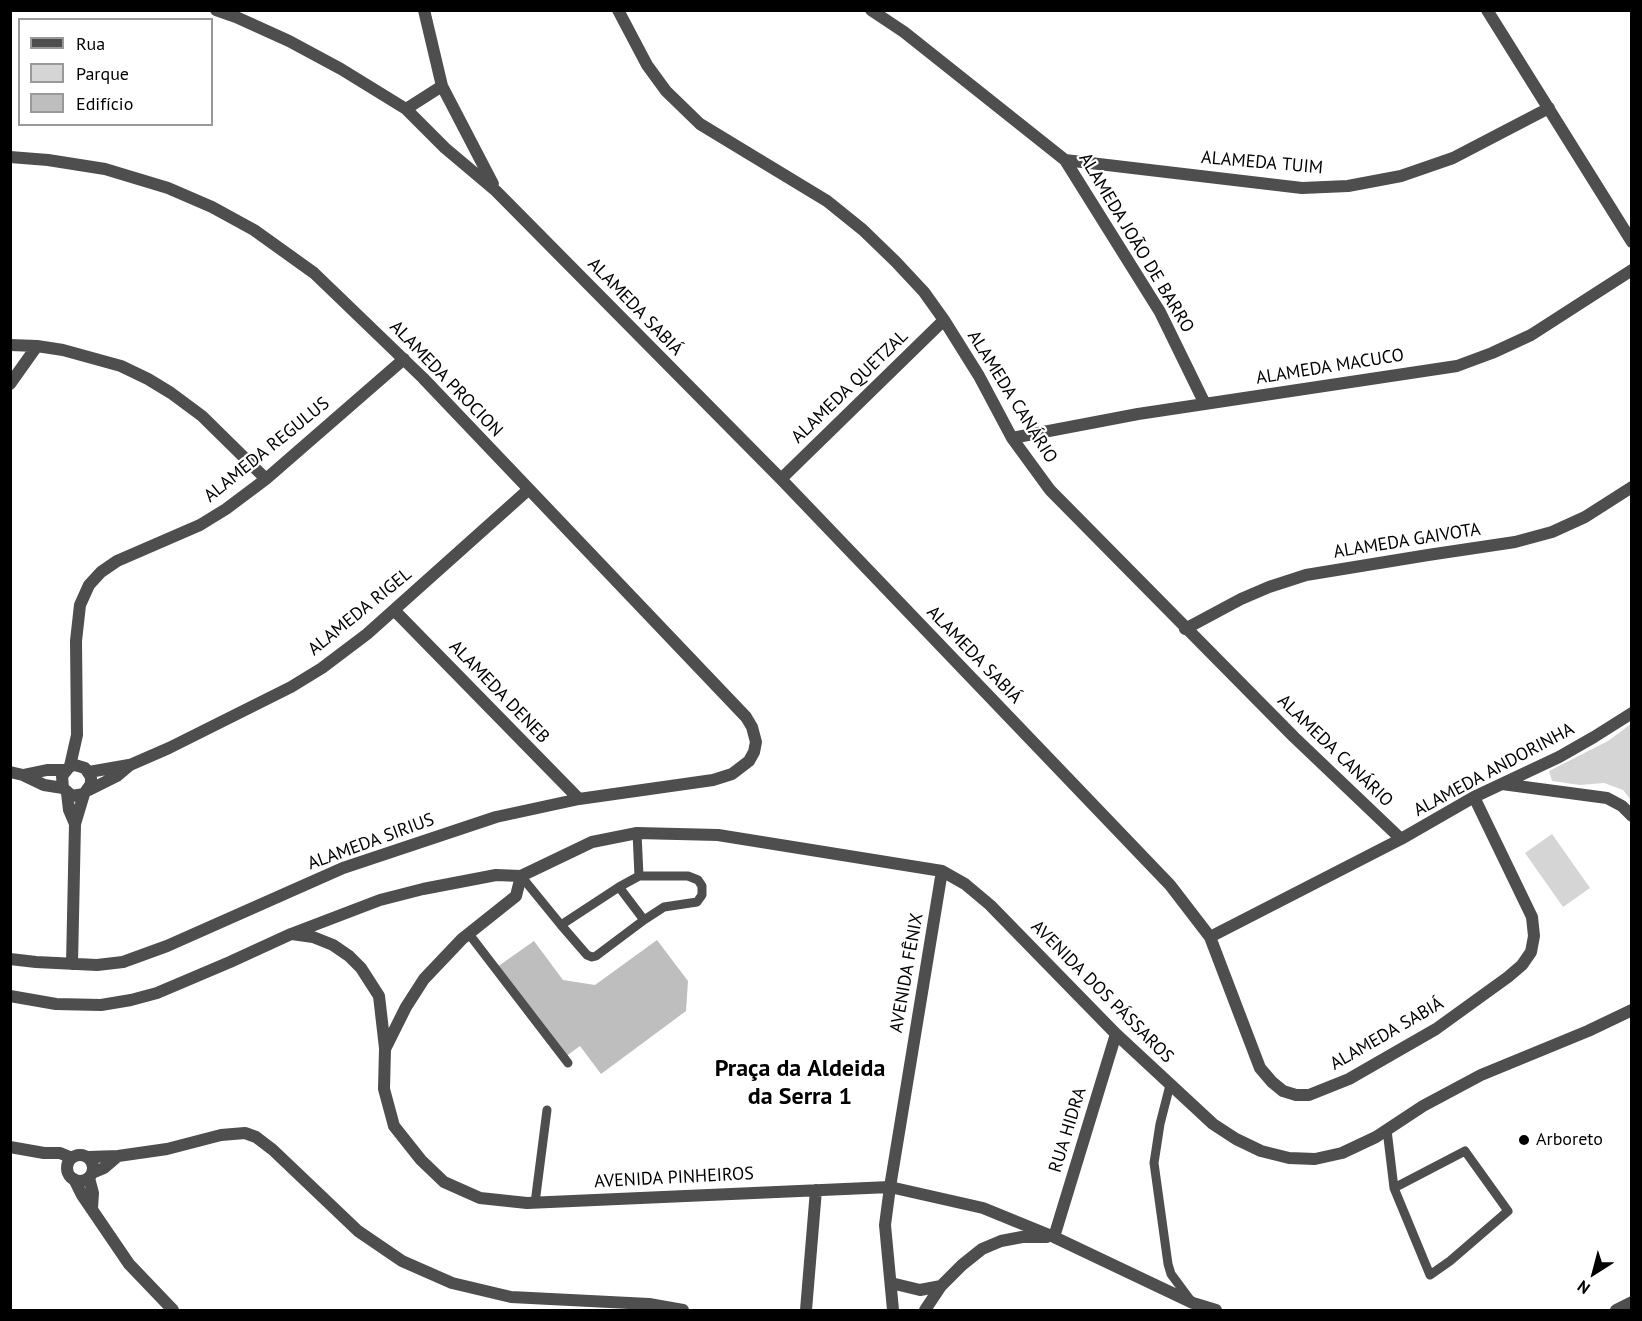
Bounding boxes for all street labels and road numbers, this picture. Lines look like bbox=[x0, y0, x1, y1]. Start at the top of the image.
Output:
street label: ALAMEDA TUIM bbox=[1200, 147, 1324, 179]
street label: ALAMEDA JOÃO DE BARRO bbox=[1074, 149, 1198, 337]
street label: ALAMEDA SABIÁ bbox=[583, 254, 687, 360]
street label: ALAMEDA PROCION bbox=[385, 316, 507, 442]
street label: ALAMEDA QUETZAL bbox=[787, 326, 913, 448]
street label: ALAMEDA CANÁRIO bbox=[963, 327, 1061, 467]
street label: ALAMEDA MACUCO bbox=[1254, 345, 1406, 389]
street label: ALAMEDA REGULUS bbox=[200, 393, 334, 507]
street label: ALAMEDA GAIVOTA bbox=[1332, 519, 1482, 563]
street label: ALAMEDA RIGEL bbox=[304, 564, 416, 660]
street label: ALAMEDA SABIÁ bbox=[922, 602, 1026, 708]
street label: ALAMEDA DENEB bbox=[444, 636, 554, 748]
street label: ALAMEDA CANÁRIO bbox=[1273, 690, 1397, 812]
street label: ALAMEDA ANDORINHA bbox=[1410, 719, 1578, 821]
street label: ALAMEDA SIRIUS bbox=[305, 809, 437, 875]
street label: AVENIDA FÊNIX bbox=[886, 912, 928, 1034]
street label: AVENIDA DOS PÁSSAROS bbox=[1026, 916, 1178, 1068]
street label: ALAMEDA SABIÁ bbox=[1326, 993, 1448, 1075]
street label: RUA HIDRA bbox=[1045, 1085, 1091, 1175]
street label: AVENIDA PINHEIROS bbox=[594, 1163, 754, 1193]

